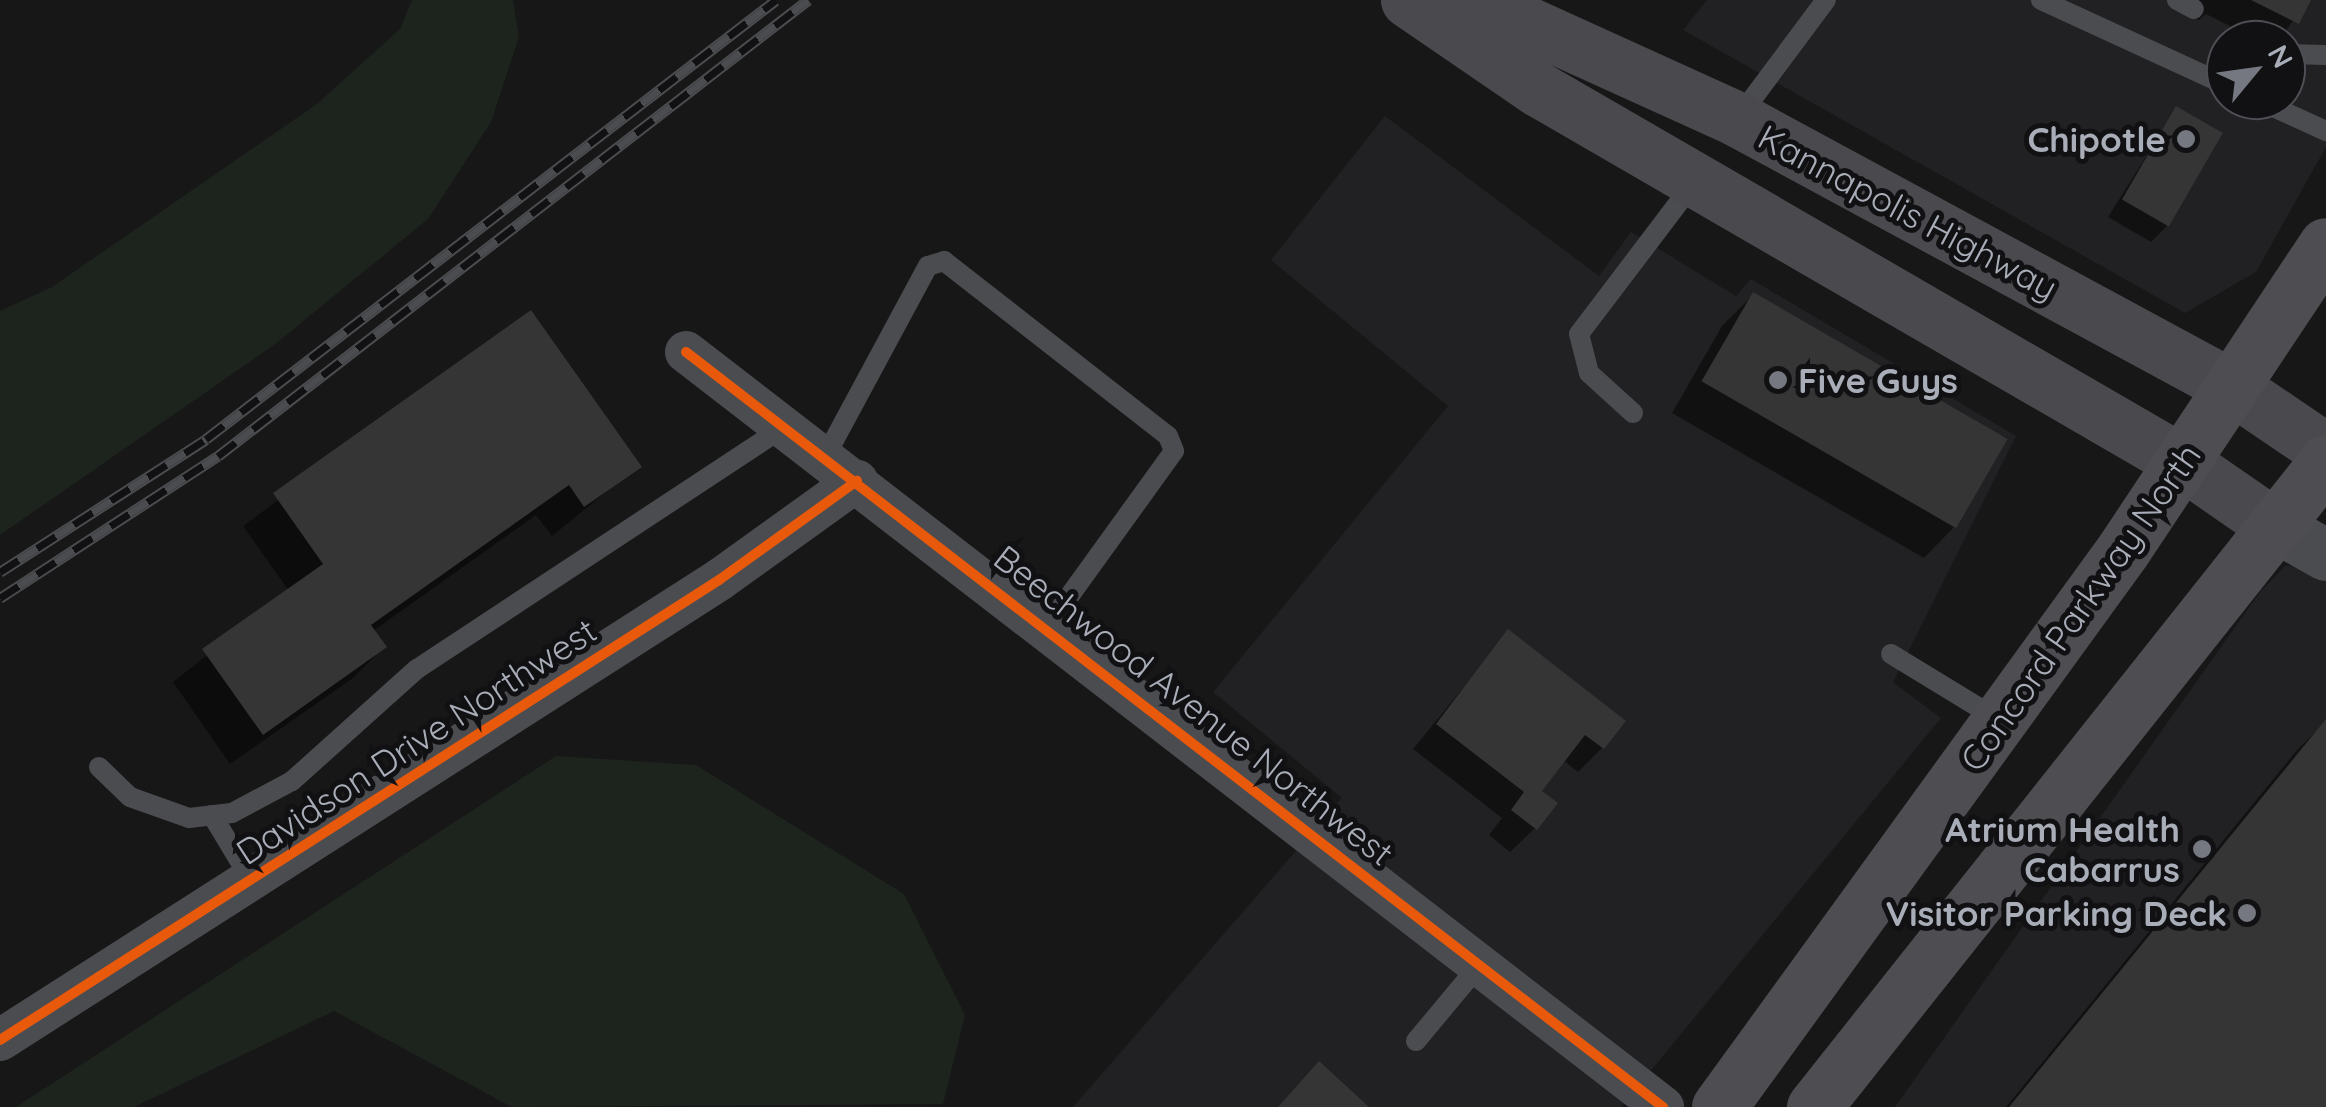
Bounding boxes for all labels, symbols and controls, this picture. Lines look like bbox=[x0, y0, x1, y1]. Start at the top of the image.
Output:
north arrow bbox=[2206, 20, 2306, 120]
text: N bbox=[2261, 39, 2301, 74]
street label: Kannapolis Highway bbox=[1751, 115, 2065, 309]
place label: Chipotle bbox=[2027, 118, 2166, 160]
marker: Chipotle bbox=[2175, 128, 2197, 150]
place label: Five Guys bbox=[1798, 359, 1958, 401]
marker: Five Guys bbox=[1767, 369, 1789, 391]
street label: Concord Parkway North bbox=[1951, 435, 2209, 779]
street label: Beechwood Avenue Northwest bbox=[986, 536, 1402, 874]
street label: Davidson Drive Northwest bbox=[228, 609, 604, 873]
place label: Atrium Health Cabarrus bbox=[1945, 808, 2180, 890]
marker: Atrium Health Cabarrus bbox=[2189, 836, 2215, 862]
place label: Visitor Parking Deck bbox=[1886, 892, 2227, 934]
marker: Visitor Parking Deck bbox=[2236, 902, 2258, 924]

